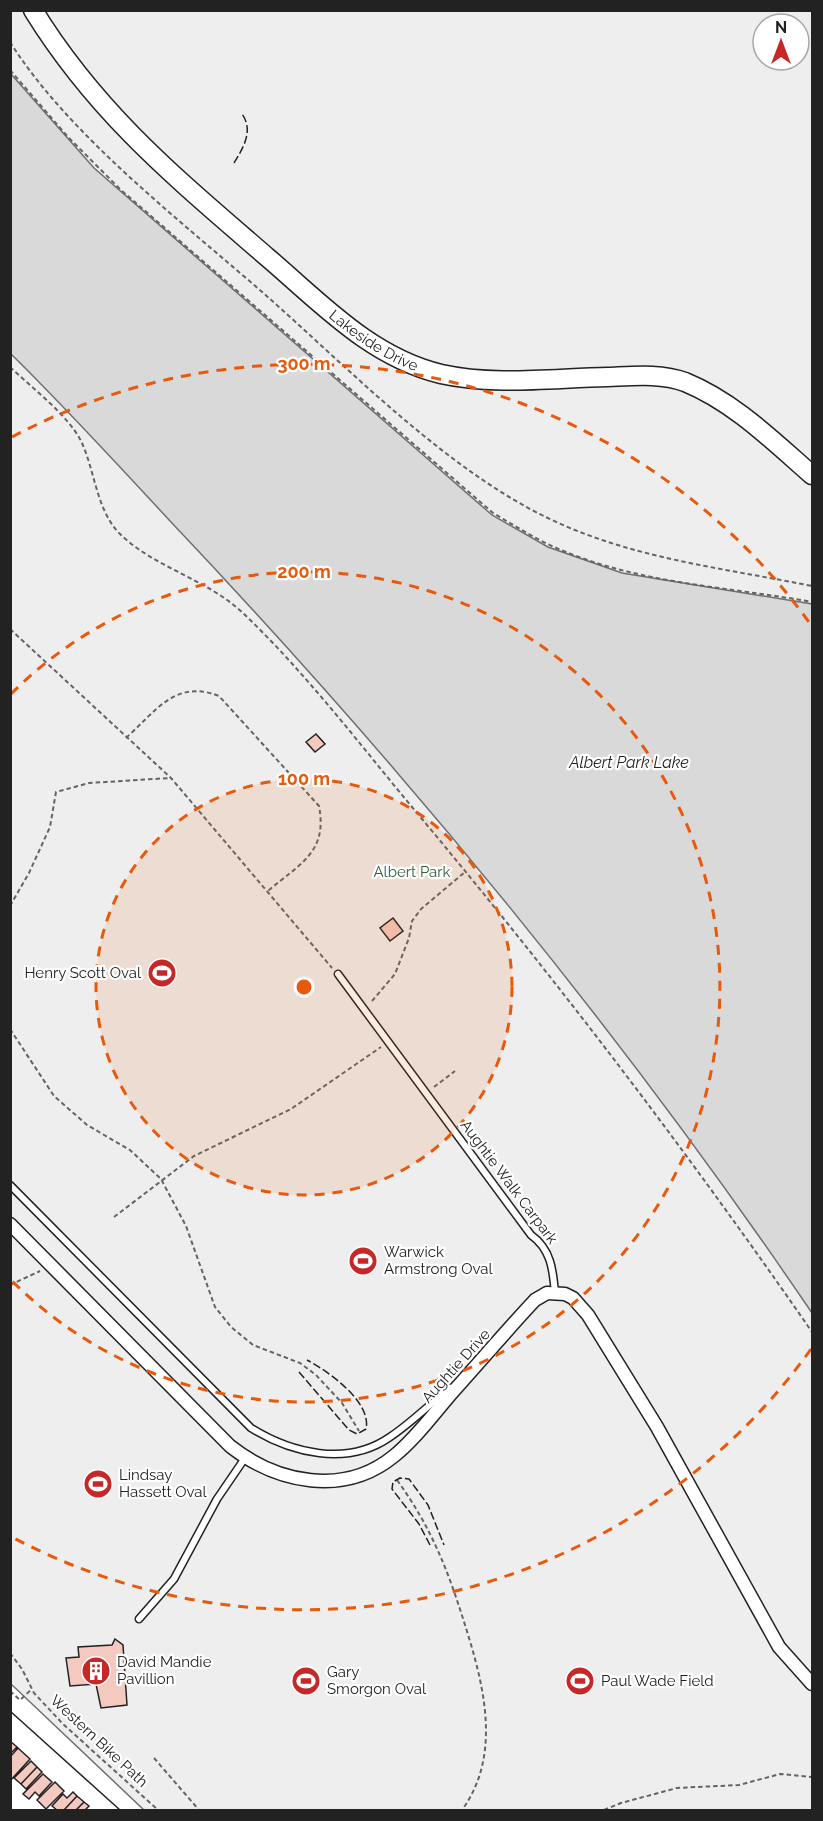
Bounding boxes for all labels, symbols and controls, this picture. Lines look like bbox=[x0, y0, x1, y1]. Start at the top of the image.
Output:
north arrow bbox=[751, 12, 811, 72]
text: N bbox=[775, 18, 787, 37]
street label: Lakeside Drive bbox=[326, 306, 421, 375]
text: 300 m bbox=[277, 353, 331, 374]
text: 200 m bbox=[277, 561, 331, 582]
water label: Albert Park Lake bbox=[568, 753, 689, 772]
text: 100 m bbox=[278, 768, 330, 789]
park label: Albert Park bbox=[373, 863, 451, 881]
sports icon: Henry Scott Oval bbox=[146, 957, 178, 989]
place label: Henry Scott Oval bbox=[24, 964, 142, 982]
centre of rings bbox=[294, 977, 314, 997]
street label: Aughtie Walk Carpark bbox=[457, 1116, 562, 1248]
place label: Warwick Armstrong Oval bbox=[384, 1243, 493, 1278]
sports icon: Warwick Armstrong Oval bbox=[347, 1245, 379, 1277]
street label: Aughtie Drive bbox=[418, 1325, 494, 1407]
place label: Lindsay Hassett Oval bbox=[119, 1466, 208, 1501]
sports icon: Lindsay Hassett Oval bbox=[82, 1468, 114, 1500]
place label: David Mandie Pavillion bbox=[117, 1653, 212, 1688]
building icon: David Mandie Pavillion bbox=[80, 1655, 112, 1687]
place label: Gary Smorgon Oval bbox=[327, 1663, 427, 1698]
sports icon: Gary Smorgon Oval bbox=[290, 1665, 322, 1697]
sports icon: Paul Wade Field bbox=[564, 1665, 596, 1697]
place label: Paul Wade Field bbox=[601, 1672, 714, 1690]
street label: Western Bike Path bbox=[46, 1691, 152, 1791]

